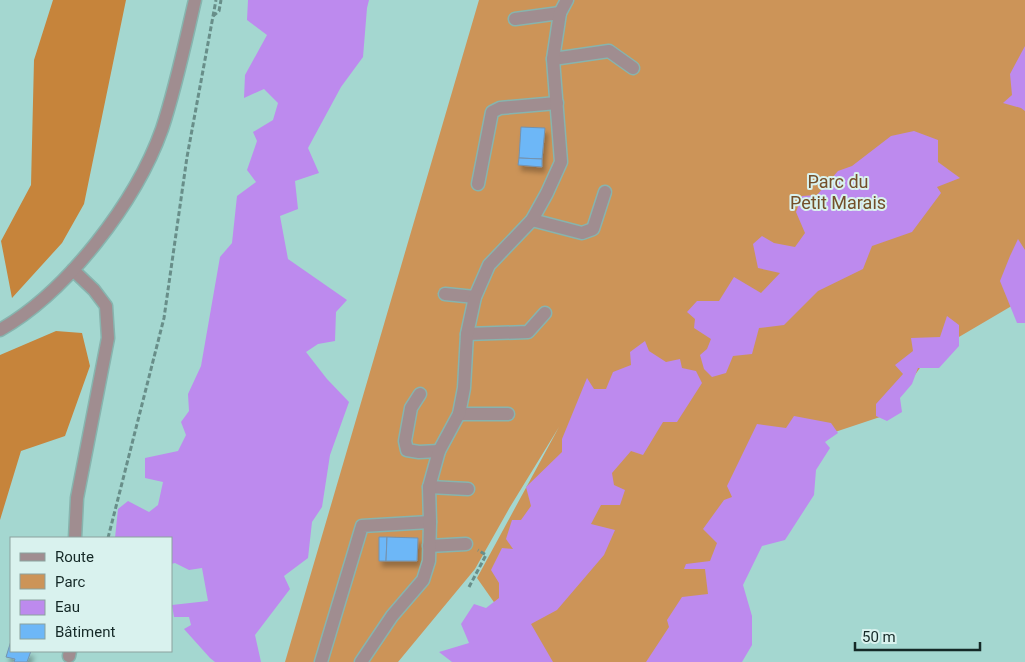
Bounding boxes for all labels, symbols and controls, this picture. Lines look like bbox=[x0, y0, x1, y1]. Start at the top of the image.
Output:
park label: Parc du Petit Marais bbox=[790, 171, 886, 213]
legend bbox=[10, 537, 172, 652]
text: Route bbox=[55, 548, 94, 566]
text: Parc bbox=[55, 573, 85, 591]
text: Eau bbox=[55, 598, 80, 616]
scale bar bbox=[855, 620, 980, 652]
text: Bâtiment bbox=[55, 623, 115, 641]
text: 50 m bbox=[862, 628, 896, 646]

